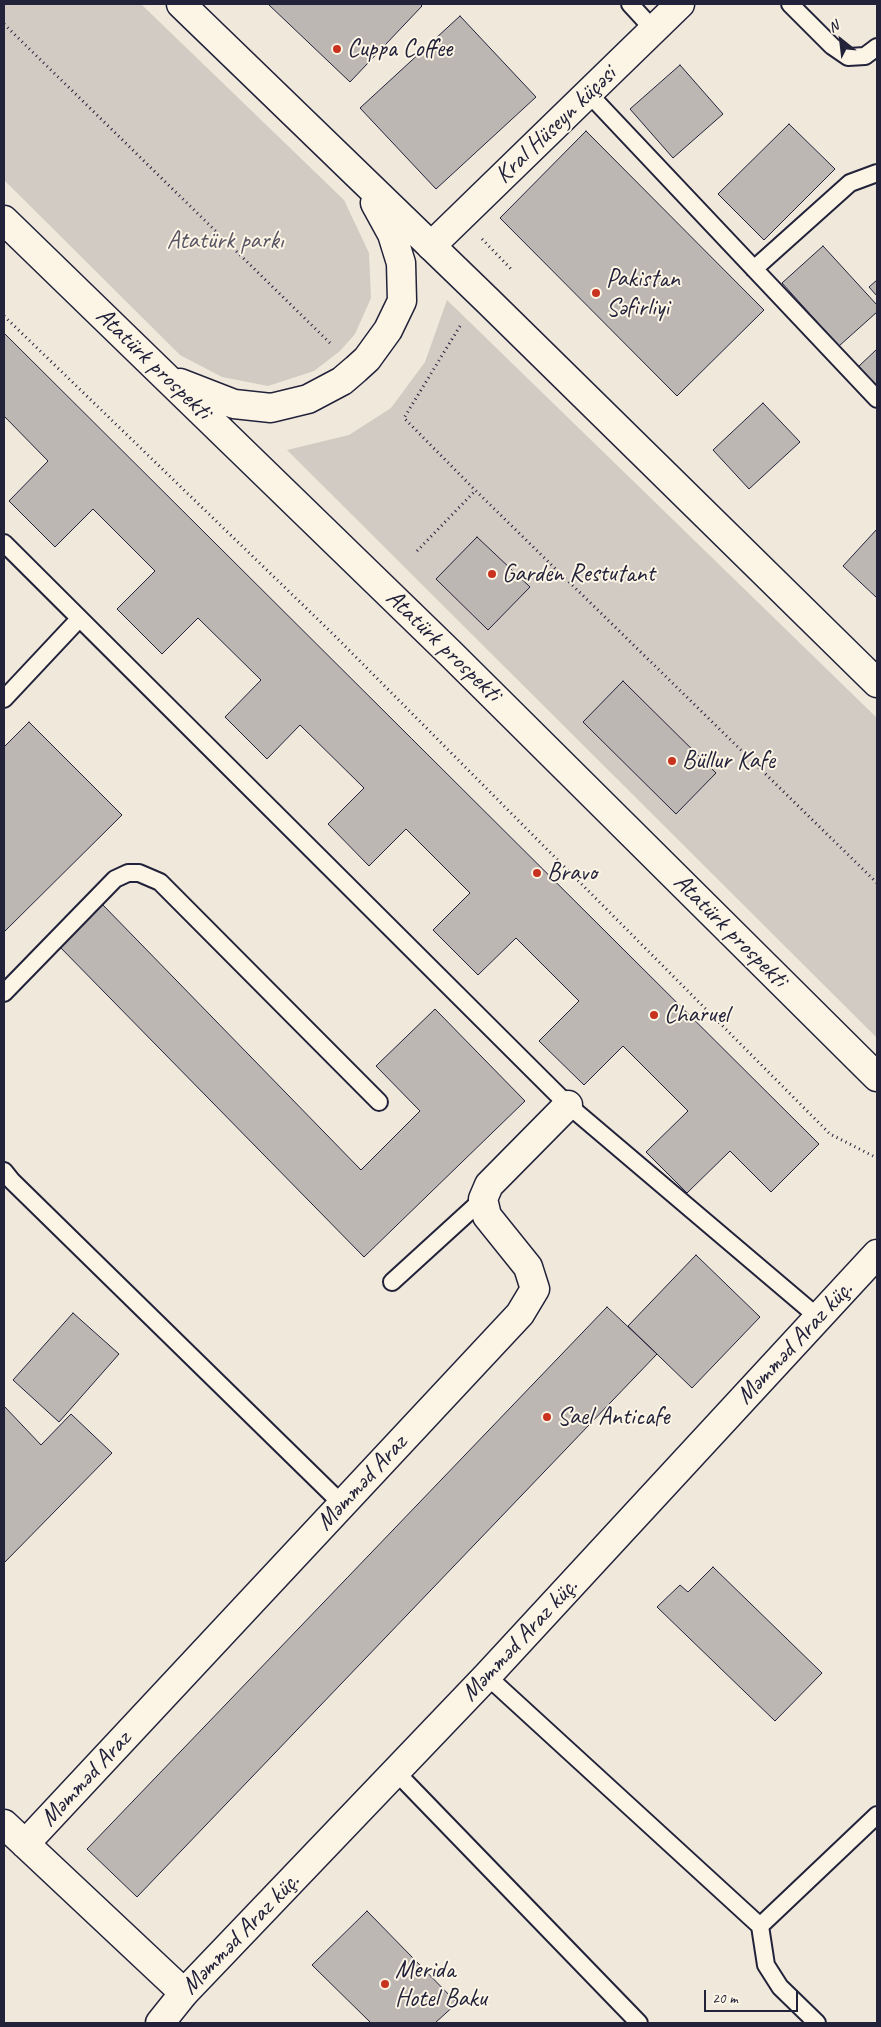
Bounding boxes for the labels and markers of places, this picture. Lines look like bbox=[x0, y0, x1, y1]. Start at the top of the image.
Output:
place label: Cuppa Coffee bbox=[347, 34, 452, 64]
marker: Cuppa Coffee bbox=[331, 43, 343, 55]
place label: Pakistan Səfirliyi bbox=[606, 264, 680, 323]
marker: Pakistan Səfirliyi bbox=[590, 287, 602, 299]
place label: Garden Restutant bbox=[502, 559, 655, 589]
marker: Garden Restutant bbox=[486, 568, 498, 580]
place label: Büllur Kafe bbox=[682, 746, 775, 776]
marker: Büllur Kafe bbox=[666, 755, 678, 767]
place label: Bravo bbox=[547, 858, 597, 888]
marker: Bravo bbox=[531, 867, 543, 879]
place label: Charuel bbox=[664, 1000, 729, 1030]
marker: Charuel bbox=[648, 1009, 660, 1021]
place label: Sael Anticafe bbox=[557, 1402, 669, 1432]
marker: Sael Anticafe bbox=[541, 1411, 553, 1423]
place label: Merida Hotel Baku bbox=[395, 1955, 487, 2014]
marker: Merida Hotel Baku bbox=[379, 1978, 391, 1990]

